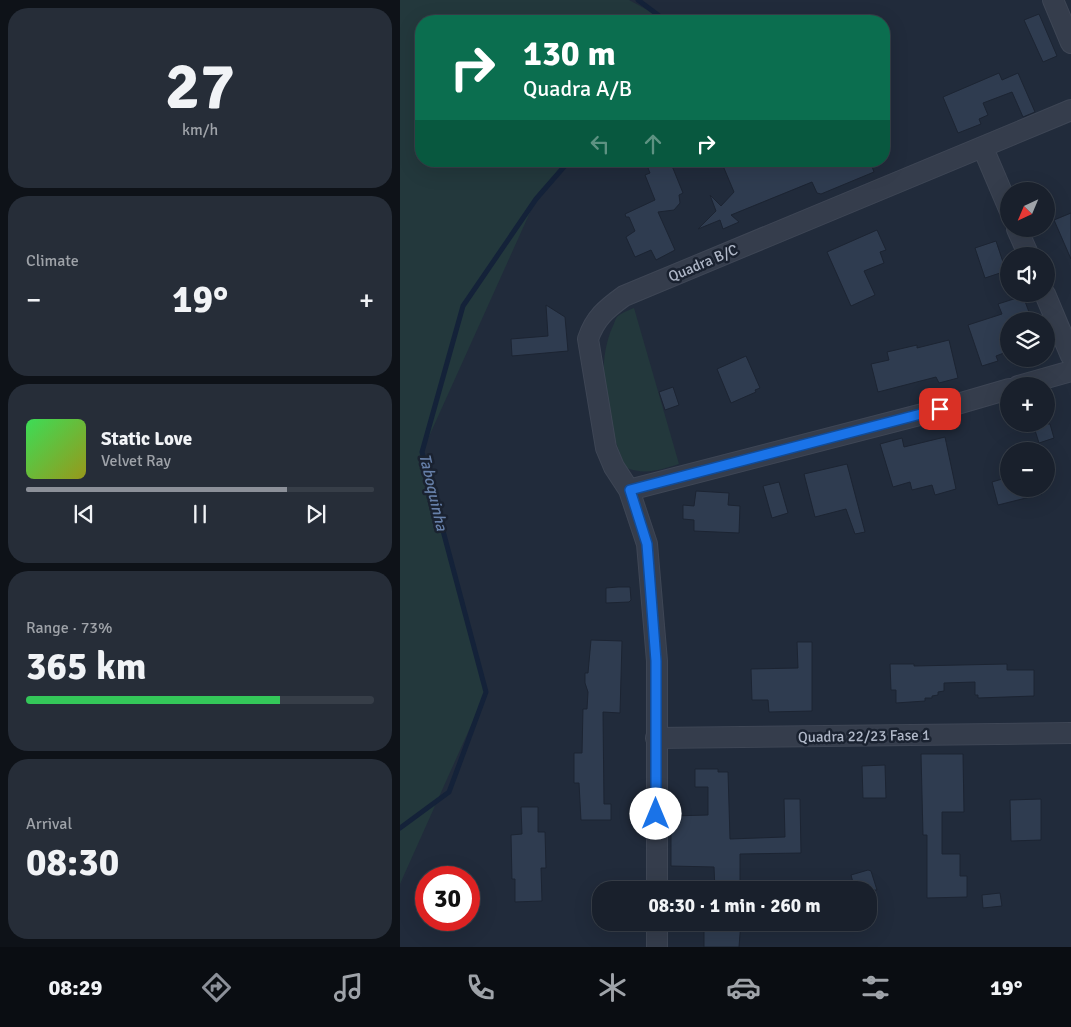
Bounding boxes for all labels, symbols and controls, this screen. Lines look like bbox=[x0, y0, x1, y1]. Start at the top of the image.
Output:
text: 130 m bbox=[523, 32, 616, 75]
icon: right bbox=[440, 35, 505, 100]
text: 27 bbox=[165, 47, 235, 127]
text: Quadra A/B bbox=[523, 75, 632, 102]
text: km/h bbox=[182, 120, 218, 140]
icon: left bbox=[586, 130, 614, 158]
icon: ahead bbox=[639, 130, 667, 158]
icon: right bbox=[692, 130, 720, 158]
north arrow bbox=[1000, 182, 1055, 238]
map controls bbox=[1000, 182, 1055, 497]
street label: Quadra B/C bbox=[665, 240, 741, 286]
button: sound bbox=[1000, 247, 1055, 302]
text: Climate bbox=[26, 251, 79, 271]
text: 19° bbox=[172, 276, 228, 323]
text: − bbox=[26, 283, 41, 317]
text: + bbox=[359, 283, 374, 317]
button: layers bbox=[1000, 312, 1055, 367]
button: + bbox=[1000, 377, 1055, 432]
pin bbox=[919, 388, 961, 430]
icon: arrive bbox=[926, 395, 954, 423]
text: Static Love bbox=[101, 427, 192, 451]
button: − bbox=[1000, 442, 1055, 497]
text: Velvet Ray bbox=[101, 451, 171, 471]
water label: Taboquinha bbox=[414, 452, 452, 534]
icon: previous bbox=[70, 500, 98, 528]
icon: pause bbox=[186, 500, 214, 528]
icon: next bbox=[302, 500, 330, 528]
text: Range · 73% bbox=[26, 618, 112, 638]
text: 365 km bbox=[26, 643, 147, 690]
street label: Quadra 22/23 Fase 1 bbox=[798, 726, 930, 746]
position arrow bbox=[629, 787, 681, 839]
text: Arrival bbox=[26, 814, 72, 834]
text: 08:30 bbox=[26, 839, 119, 886]
speed limit sign: 30 bbox=[415, 866, 480, 931]
text: 08:30 · 1 min · 260 m bbox=[648, 894, 821, 918]
icon: directions bbox=[199, 970, 234, 1005]
icon: music bbox=[331, 970, 366, 1005]
icon: phone bbox=[463, 970, 498, 1005]
icon: climate bbox=[595, 970, 630, 1005]
icon: car bbox=[726, 970, 761, 1005]
icon: filters bbox=[858, 970, 893, 1005]
text: 08:29 bbox=[48, 974, 102, 1001]
text: 19° bbox=[990, 974, 1023, 1001]

